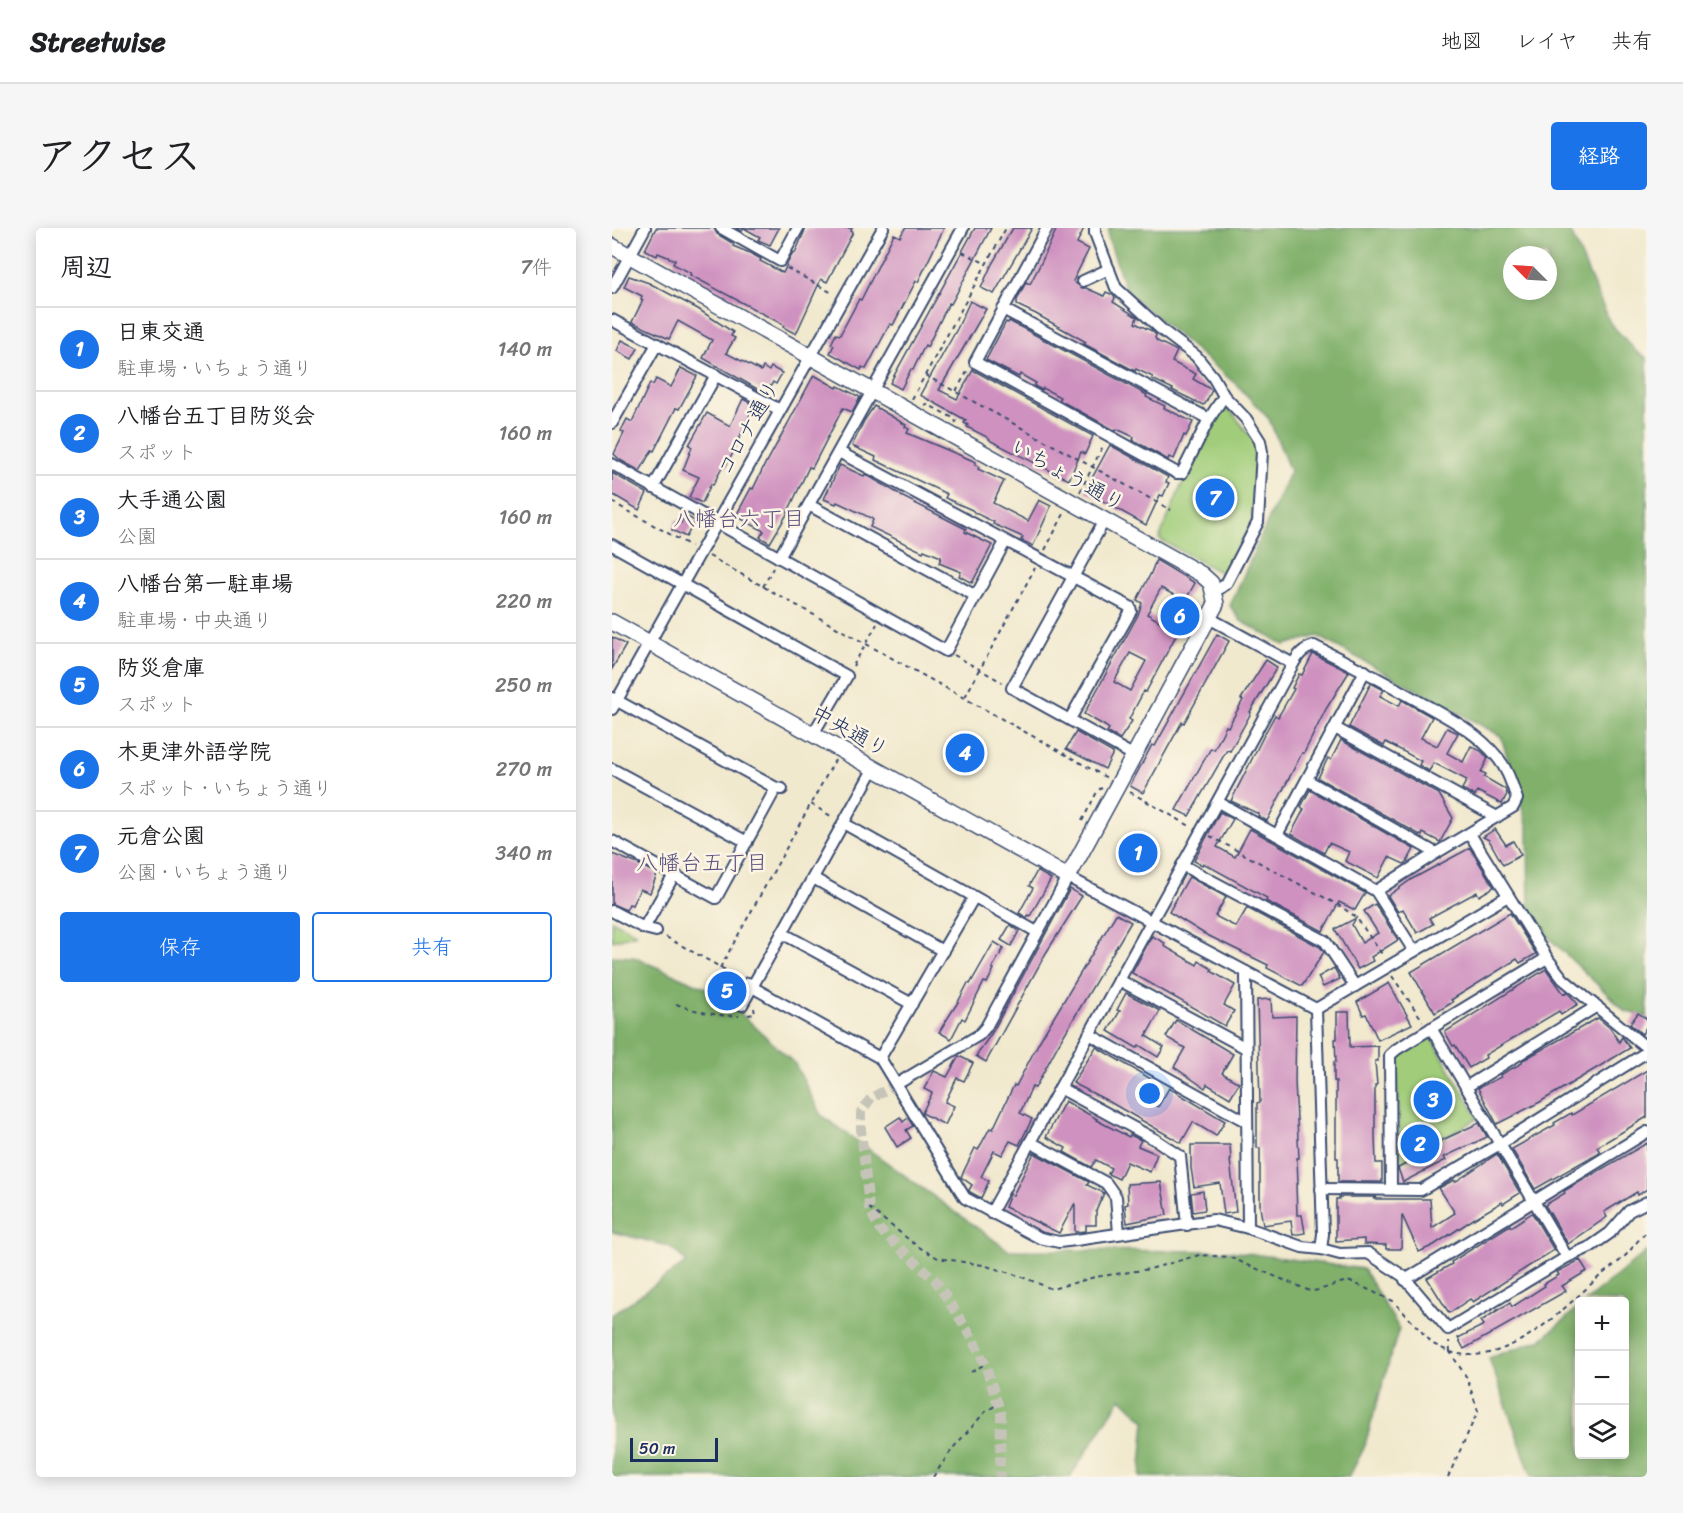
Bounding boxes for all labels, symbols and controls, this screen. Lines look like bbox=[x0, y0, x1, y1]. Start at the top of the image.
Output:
text: Streetwise bbox=[30, 17, 166, 66]
text: 地図 bbox=[1441, 22, 1483, 60]
text: レイヤ bbox=[1516, 22, 1578, 60]
text: 共有 bbox=[1611, 22, 1653, 60]
text: アクセス bbox=[36, 119, 201, 193]
button: 経路 bbox=[1551, 122, 1647, 190]
text: 周辺 bbox=[60, 244, 112, 290]
north arrow bbox=[1503, 246, 1557, 300]
text: 7件 bbox=[521, 250, 552, 285]
text: 日東交通 bbox=[117, 312, 205, 351]
text: 1 bbox=[75, 332, 84, 367]
text: 140 m bbox=[498, 332, 552, 367]
text: 駐車場 · いちょう通り bbox=[117, 351, 313, 386]
street label: コロナ通り bbox=[706, 373, 790, 483]
text: 八幡台五丁目防災会 bbox=[117, 396, 315, 435]
text: 2 bbox=[74, 416, 85, 451]
text: 160 m bbox=[499, 416, 552, 451]
street label: いちょう通り bbox=[1004, 428, 1132, 522]
text: スポット bbox=[117, 435, 197, 470]
pin: 7 bbox=[1196, 476, 1234, 520]
text: 大手通公園 bbox=[117, 480, 227, 519]
district label: 八幡台六丁目 bbox=[673, 499, 805, 538]
text: 3 bbox=[74, 500, 85, 535]
text: 160 m bbox=[499, 500, 552, 535]
text: 公園 bbox=[117, 519, 157, 554]
text: 八幡台第一駐車場 bbox=[117, 564, 293, 603]
text: 4 bbox=[73, 584, 86, 619]
text: 220 m bbox=[496, 584, 552, 619]
pin: 6 bbox=[1160, 594, 1200, 638]
text: 駐車場 · 中央通り bbox=[117, 603, 273, 638]
text: 防災倉庫 bbox=[117, 648, 205, 687]
text: 5 bbox=[73, 668, 86, 703]
text: 250 m bbox=[495, 668, 552, 703]
text: スポット bbox=[117, 687, 197, 722]
street label: 中央通り bbox=[804, 694, 896, 768]
pin: 4 bbox=[946, 730, 984, 776]
text: 木更津外語学院 bbox=[117, 732, 271, 771]
text: 6 bbox=[74, 752, 85, 787]
text: 270 m bbox=[496, 752, 552, 787]
text: スポット · いちょう通り bbox=[117, 771, 333, 806]
text: 元倉公園 bbox=[117, 816, 205, 855]
pin: 1 bbox=[1118, 830, 1158, 876]
text: 7 bbox=[74, 836, 85, 871]
text: 340 m bbox=[495, 836, 552, 871]
district label: 八幡台五丁目 bbox=[636, 843, 768, 882]
text: 公園 · いちょう通り bbox=[117, 855, 293, 890]
button: 保存 bbox=[60, 912, 300, 982]
button: 共有 bbox=[312, 912, 552, 982]
pin: 5 bbox=[708, 968, 746, 1014]
pin: 3 bbox=[1414, 1078, 1452, 1122]
your location bbox=[1135, 1079, 1164, 1108]
pin: 2 bbox=[1400, 1122, 1440, 1166]
map controls bbox=[1575, 1297, 1629, 1459]
button: + bbox=[1575, 1297, 1629, 1351]
button: − bbox=[1575, 1351, 1629, 1405]
button: layers bbox=[1575, 1405, 1629, 1459]
text: 50 m bbox=[639, 1434, 675, 1463]
scale bar bbox=[630, 1435, 718, 1462]

